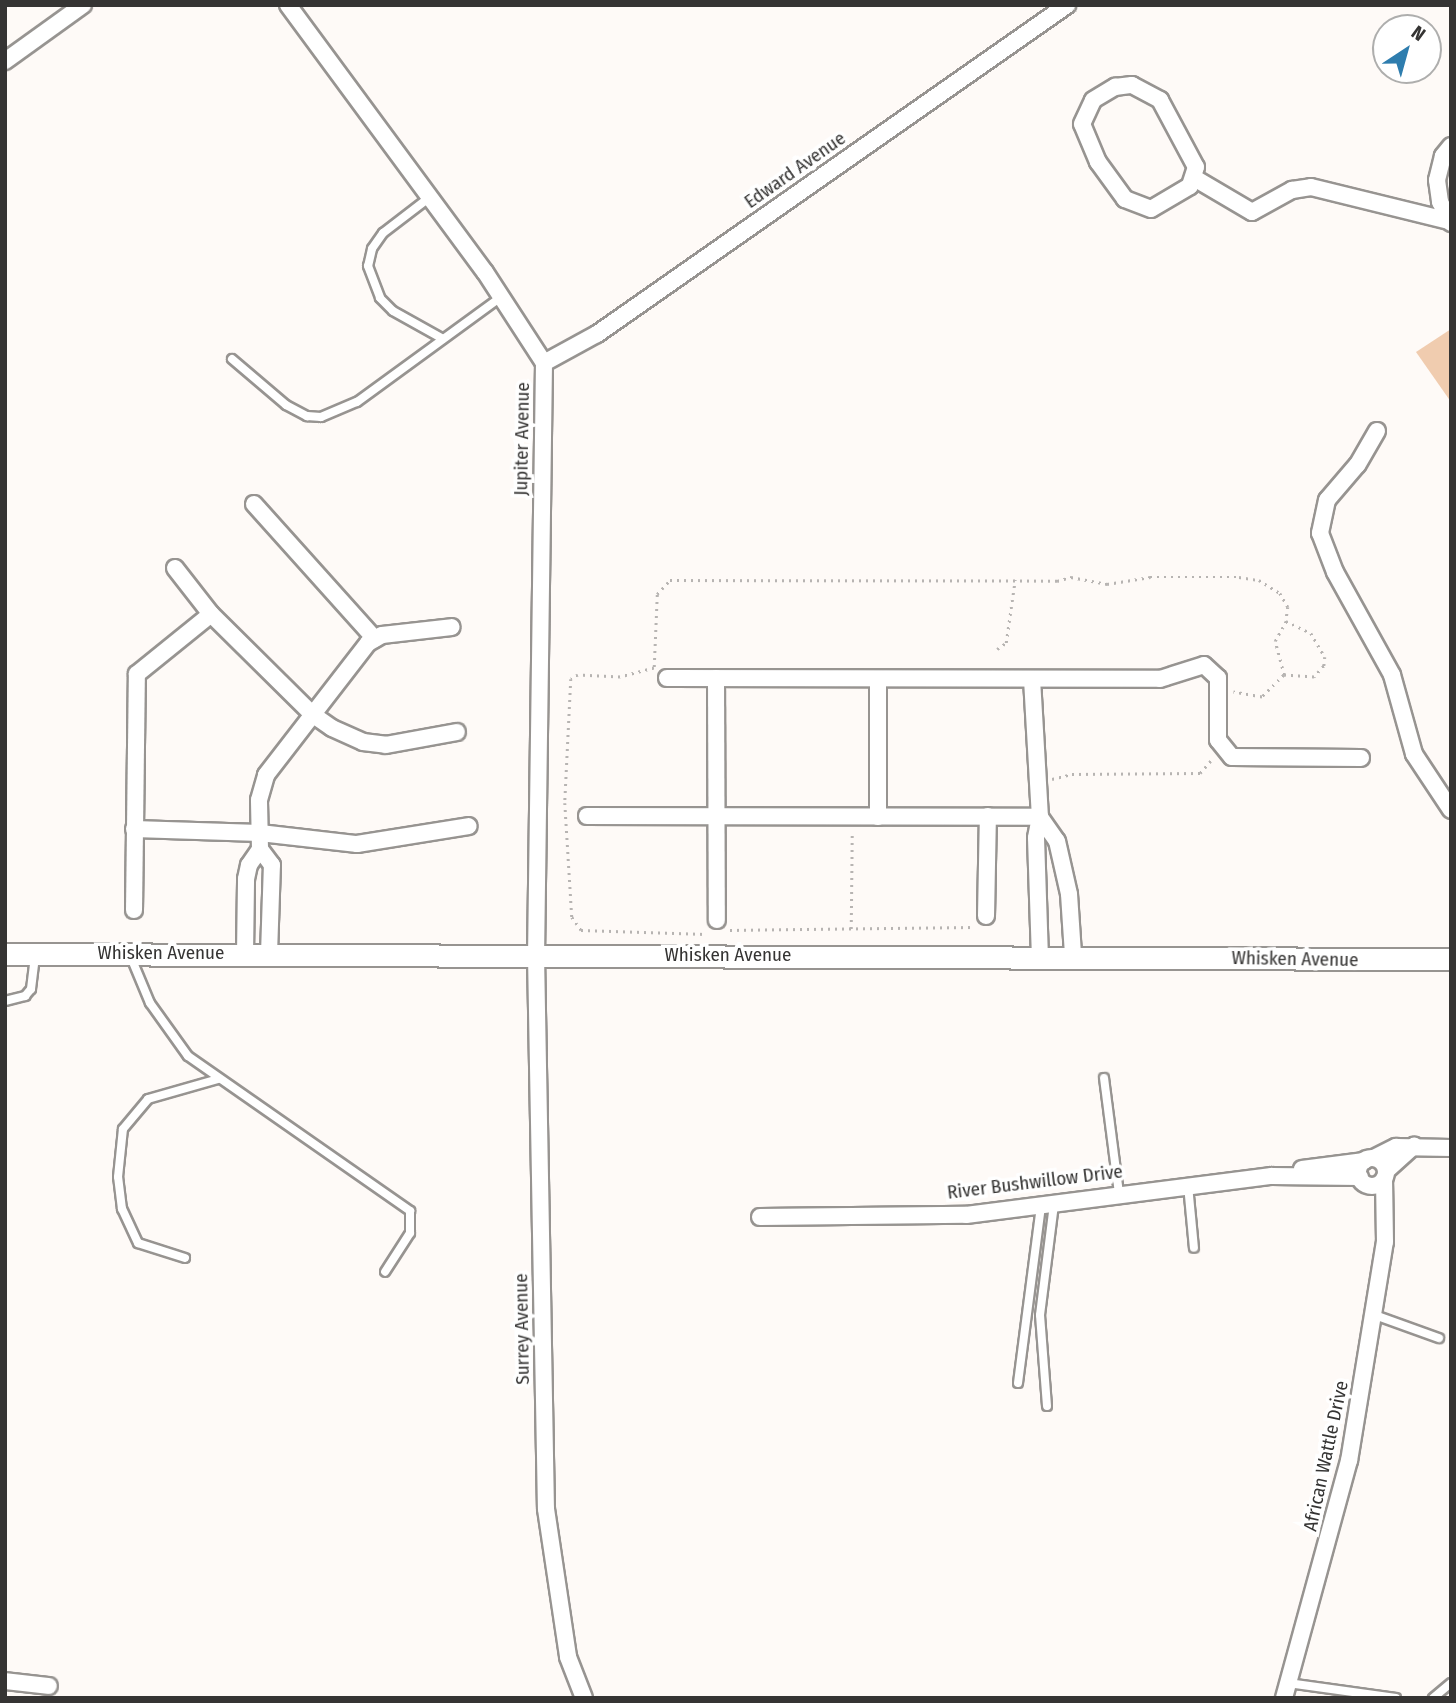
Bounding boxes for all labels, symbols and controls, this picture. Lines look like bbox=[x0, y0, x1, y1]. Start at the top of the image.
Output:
north arrow bbox=[1372, 14, 1442, 84]
text: N bbox=[1407, 21, 1430, 46]
street label: Edward Avenue bbox=[740, 127, 850, 213]
street label: Jupiter Avenue bbox=[510, 382, 534, 496]
street label: Whisken Avenue bbox=[98, 942, 224, 964]
street label: Whisken Avenue bbox=[665, 944, 791, 966]
street label: Whisken Avenue bbox=[1231, 946, 1359, 972]
street label: River Bushwillow Drive bbox=[946, 1160, 1124, 1204]
street label: Surrey Avenue bbox=[510, 1273, 534, 1385]
street label: African Wattle Drive bbox=[1299, 1379, 1353, 1533]

